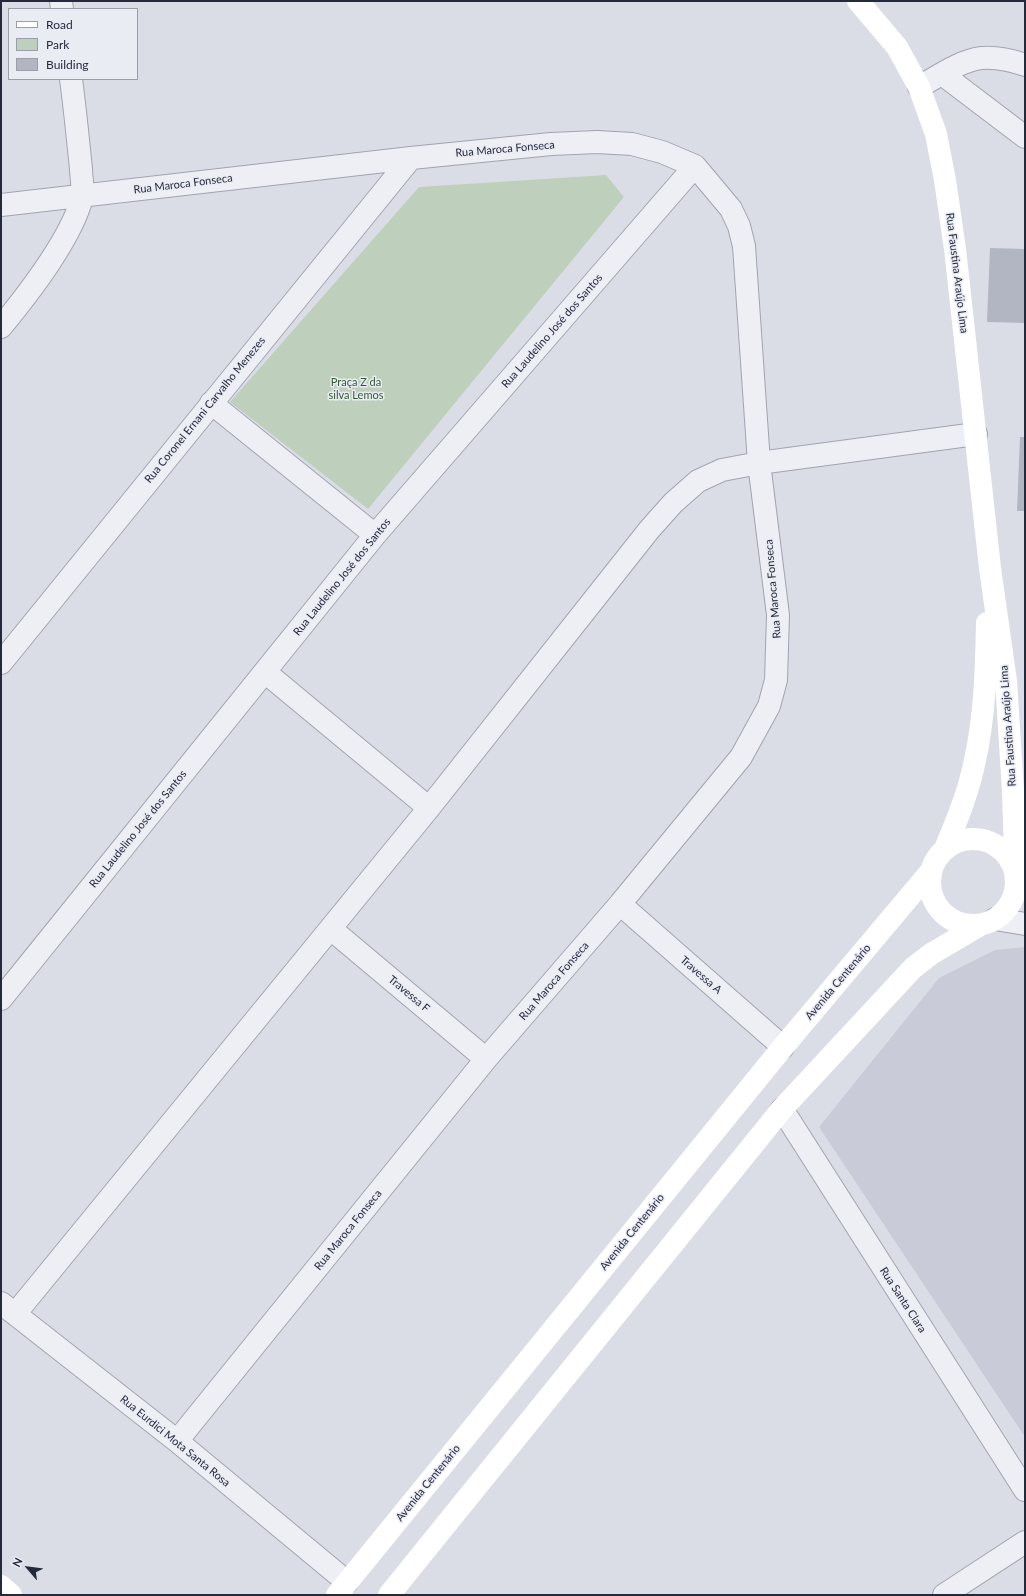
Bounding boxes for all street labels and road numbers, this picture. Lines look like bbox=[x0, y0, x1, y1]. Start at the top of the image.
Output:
street label: Rua Maroca Fonseca bbox=[455, 138, 555, 160]
street label: Rua Maroca Fonseca bbox=[133, 171, 233, 197]
street label: Rua Faustina Araújo Lima bbox=[943, 212, 971, 334]
street label: Rua Laudelino José dos Santos bbox=[499, 271, 605, 391]
street label: Rua Coronel Ernani Carvalho Menezes bbox=[142, 334, 268, 486]
street label: Rua Laudelino José dos Santos bbox=[291, 516, 393, 638]
street label: Rua Maroca Fonseca bbox=[762, 539, 784, 639]
street label: Rua Faustina Araújo Lima bbox=[997, 665, 1019, 787]
street label: Rua Laudelino José dos Santos bbox=[87, 768, 189, 890]
street label: Rua Maroca Fonseca bbox=[516, 939, 592, 1023]
street label: Avenida Centenário bbox=[802, 941, 874, 1023]
street label: Travessa A bbox=[677, 953, 725, 997]
street label: Travessa F bbox=[386, 973, 432, 1015]
street label: Rua Maroca Fonseca bbox=[312, 1187, 384, 1273]
street label: Avenida Centenário bbox=[597, 1191, 667, 1273]
street label: Rua Santa Clara bbox=[877, 1265, 929, 1335]
street label: Rua Eurdici Mota Santa Rosa bbox=[117, 1393, 233, 1489]
street label: Avenida Centenário bbox=[393, 1442, 463, 1524]

